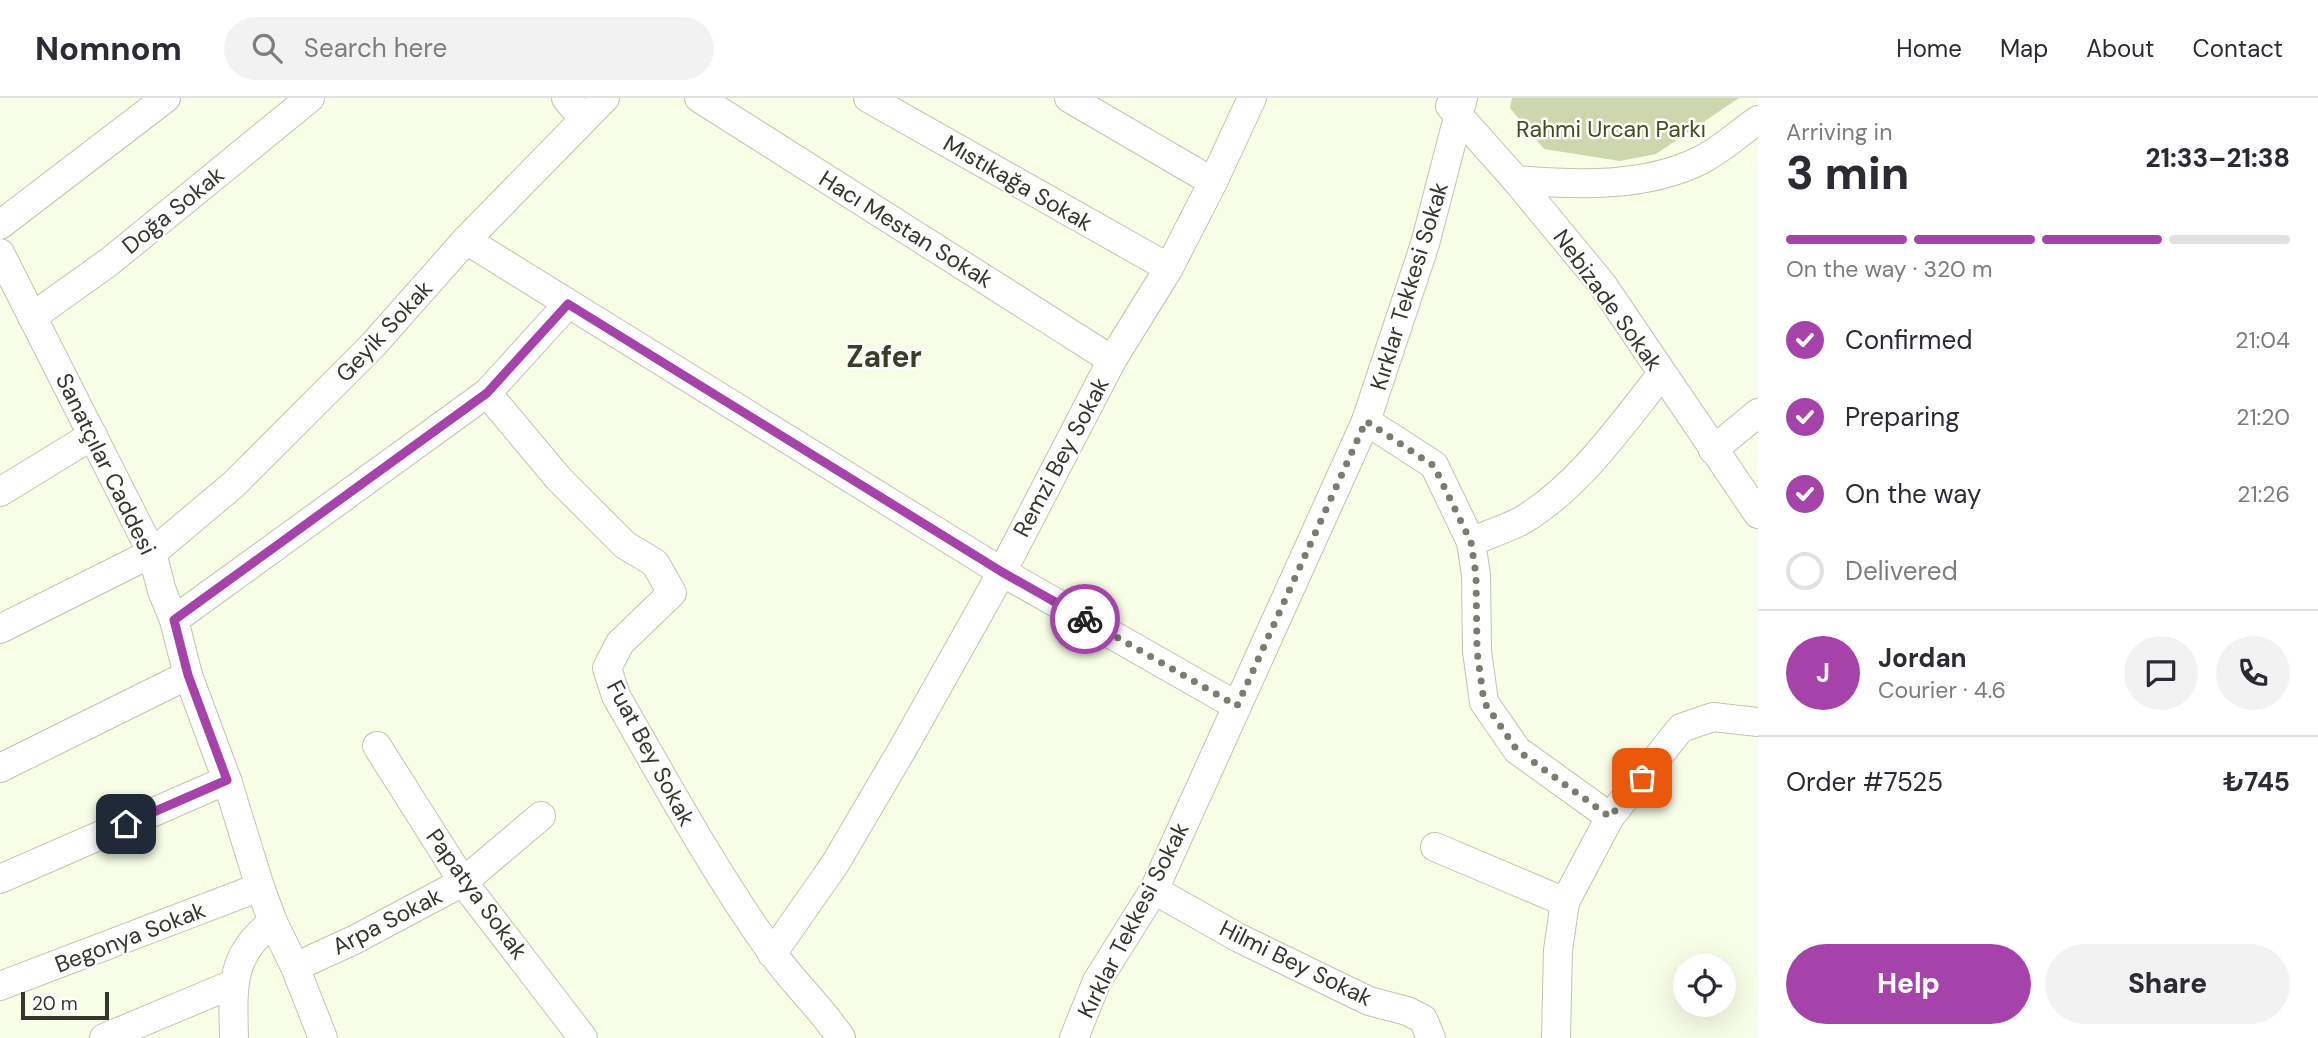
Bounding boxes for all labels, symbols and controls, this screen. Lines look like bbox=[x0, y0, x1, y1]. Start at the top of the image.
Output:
search box bbox=[224, 17, 714, 80]
text: Nomnom bbox=[35, 27, 182, 70]
icon: search bbox=[248, 29, 286, 67]
text: Search here bbox=[304, 31, 447, 65]
text: Home bbox=[1896, 33, 1962, 64]
text: Map bbox=[2000, 33, 2048, 64]
text: About bbox=[2086, 33, 2155, 64]
text: Contact bbox=[2193, 33, 2283, 64]
park label: Rahmi Urcan Parkı bbox=[1516, 114, 1706, 144]
text: Arriving in bbox=[1786, 117, 1892, 147]
street label: Mıstıkağa Sokak bbox=[938, 128, 1098, 238]
text: 21:33–21:38 bbox=[2145, 141, 2290, 175]
text: 3 min bbox=[1786, 143, 1909, 203]
street label: Doğa Sokak bbox=[116, 159, 231, 260]
street label: Hacı Mestan Sokak bbox=[813, 163, 999, 295]
street label: Kırklar Tekkesi Sokak bbox=[1363, 178, 1455, 394]
street label: Nebizade Sokak bbox=[1546, 223, 1670, 377]
text: On the way · 320 m bbox=[1786, 254, 1992, 284]
street label: Geyik Sokak bbox=[329, 273, 439, 388]
icon: check bbox=[1786, 321, 1824, 359]
text: Confirmed bbox=[1845, 323, 1972, 357]
text: 21:04 bbox=[2235, 325, 2290, 355]
district label: Zafer bbox=[846, 337, 922, 376]
street label: Sanatçılar Caddesi bbox=[49, 368, 163, 560]
street label: Remzi Bey Sokak bbox=[1006, 372, 1116, 542]
icon: check bbox=[1786, 398, 1824, 436]
text: Preparing bbox=[1845, 400, 1960, 434]
text: 21:20 bbox=[2236, 402, 2290, 432]
icon: check bbox=[1786, 475, 1824, 513]
text: On the way bbox=[1845, 477, 1981, 511]
text: 21:26 bbox=[2237, 479, 2290, 509]
text: Delivered bbox=[1845, 554, 1958, 588]
courier bbox=[1050, 584, 1120, 654]
icon: bike bbox=[1066, 600, 1104, 638]
button: chat bbox=[2124, 636, 2198, 710]
button: phone bbox=[2216, 636, 2290, 710]
text: Jordan bbox=[1878, 641, 1967, 675]
text: J bbox=[1816, 656, 1830, 690]
street label: Fuat Bey Sokak bbox=[600, 675, 702, 831]
text: Courier · 4.6 bbox=[1878, 675, 2006, 705]
pin bbox=[1612, 748, 1672, 808]
icon: bag bbox=[1623, 759, 1661, 797]
text: Order #7525 bbox=[1786, 765, 1943, 799]
text: ₺745 bbox=[2223, 765, 2290, 799]
pin bbox=[96, 794, 156, 854]
icon: home bbox=[107, 805, 145, 843]
street label: Kırklar Tekkesi Sokak bbox=[1071, 817, 1196, 1023]
street label: Papatya Sokak bbox=[420, 823, 535, 966]
street label: Arpa Sokak bbox=[327, 880, 447, 961]
street label: Begonya Sokak bbox=[50, 894, 210, 979]
street label: Hilmi Bey Sokak bbox=[1215, 913, 1378, 1013]
button: Help bbox=[1786, 944, 2031, 1024]
button: Share bbox=[2045, 944, 2290, 1024]
map controls bbox=[1673, 954, 1736, 1017]
button: locate bbox=[1673, 954, 1736, 1017]
scale bar bbox=[21, 989, 108, 1021]
text: 20 m bbox=[32, 991, 78, 1016]

